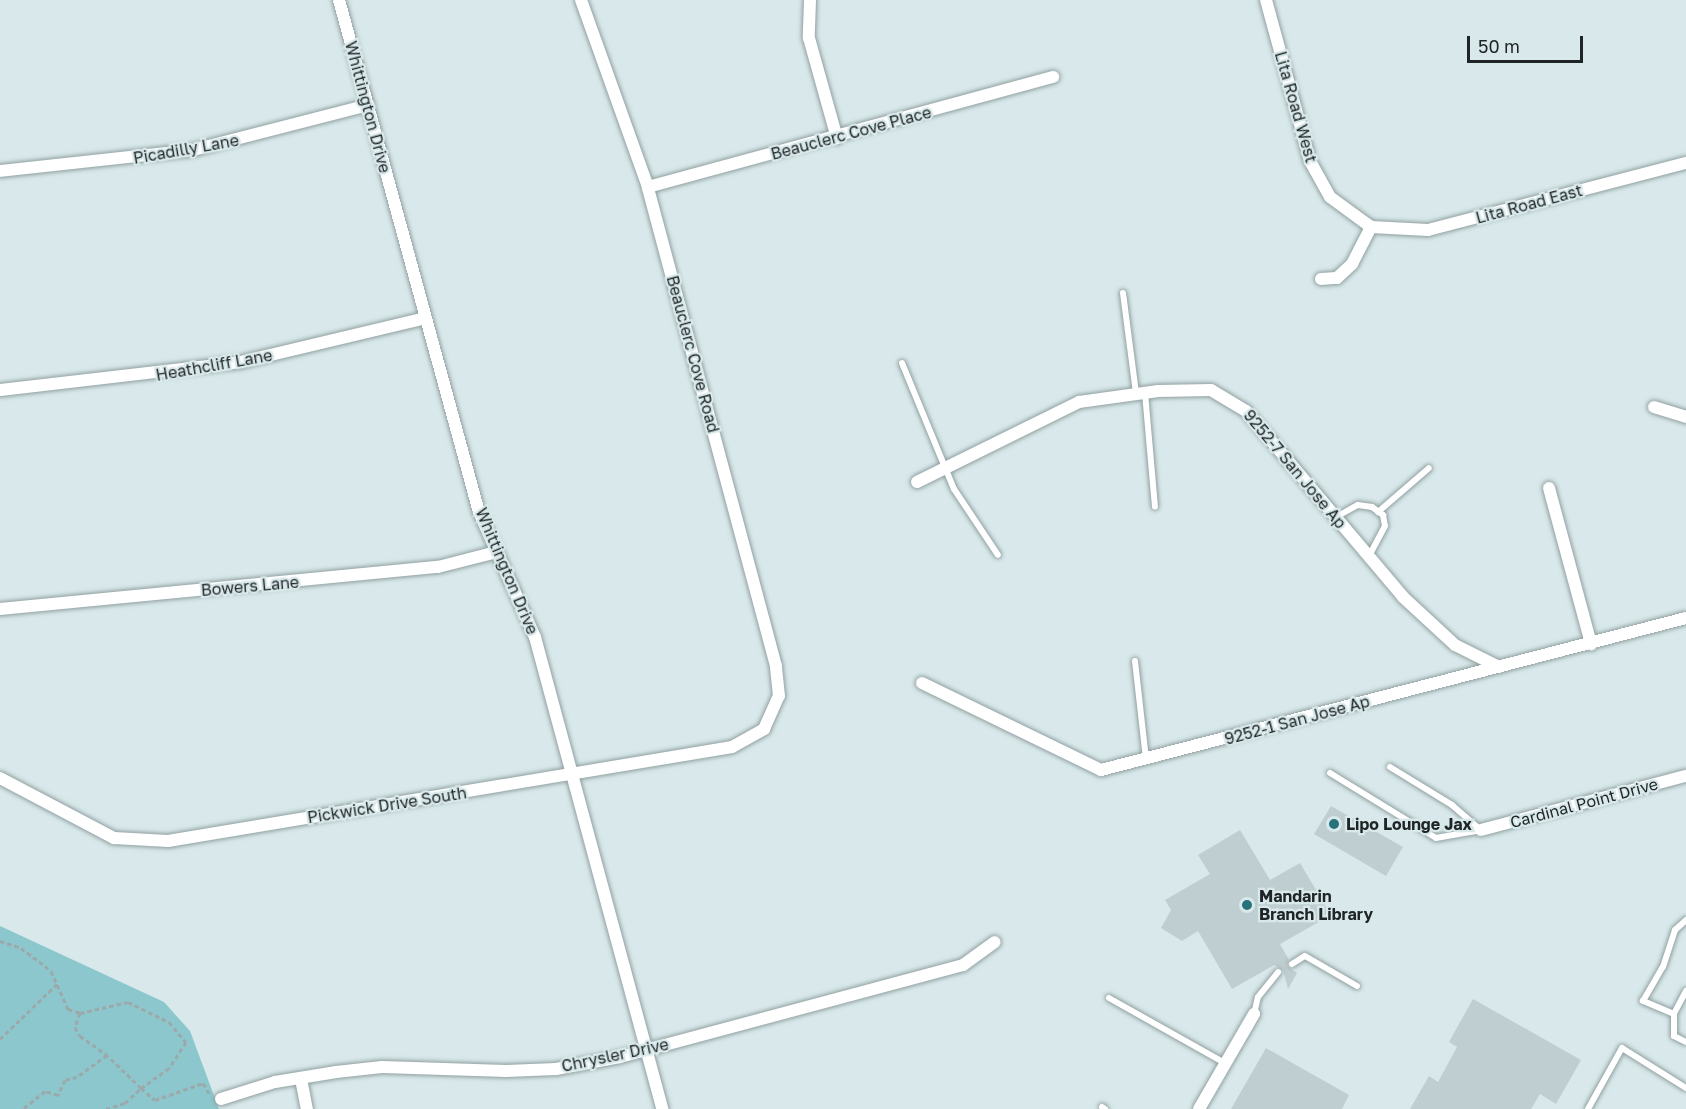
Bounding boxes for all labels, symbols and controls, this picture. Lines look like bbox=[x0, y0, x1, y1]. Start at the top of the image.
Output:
scale bar bbox=[1470, 24, 1586, 62]
text: 50 m bbox=[1478, 35, 1520, 57]
street label: Whittington Drive bbox=[341, 39, 395, 175]
street label: Lita Road West bbox=[1271, 49, 1321, 165]
street label: Beauclerc Cove Place bbox=[769, 102, 933, 164]
street label: Picadilly Lane bbox=[132, 130, 240, 168]
street label: Lita Road East bbox=[1474, 181, 1584, 227]
street label: Beauclerc Cove Road bbox=[663, 273, 723, 435]
street label: Heathcliff Lane bbox=[154, 345, 274, 385]
street label: 9252-7 San Jose Ap bbox=[1240, 406, 1350, 532]
street label: Whittington Drive bbox=[472, 505, 542, 637]
street label: Bowers Lane bbox=[200, 572, 300, 600]
street label: 9252-1 San Jose Ap bbox=[1222, 691, 1372, 749]
street label: Cardinal Point Drive bbox=[1508, 774, 1660, 832]
street label: Pickwick Drive South bbox=[306, 783, 468, 827]
place label: Lipo Lounge Jax bbox=[1346, 814, 1472, 834]
marker: Lipo Lounge Jax bbox=[1327, 817, 1341, 831]
place label: Mandarin Branch Library bbox=[1259, 886, 1373, 924]
marker: Mandarin Branch Library bbox=[1240, 898, 1254, 912]
street label: Chrysler Drive bbox=[560, 1034, 670, 1076]

